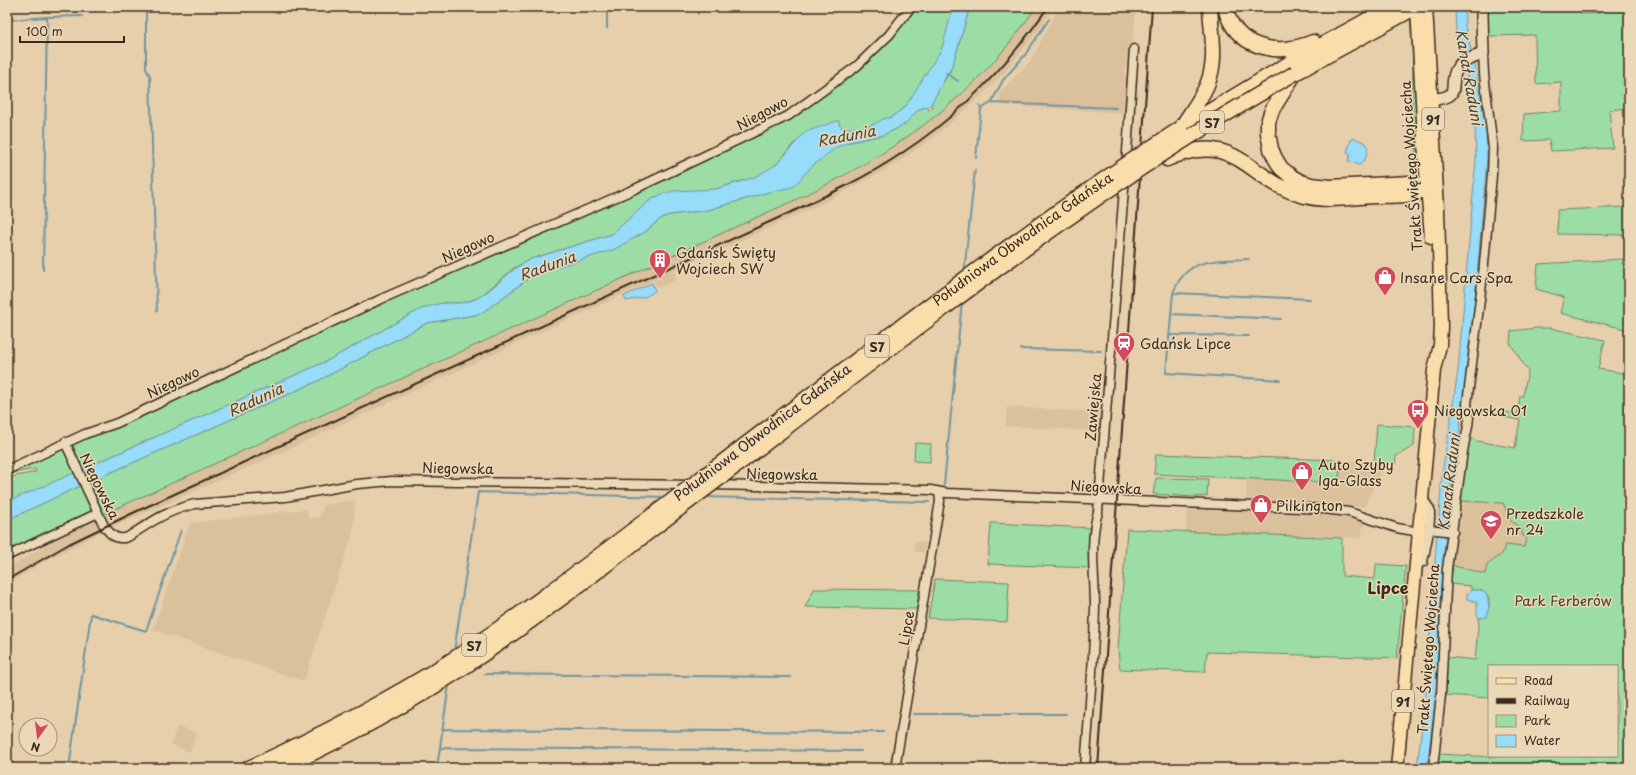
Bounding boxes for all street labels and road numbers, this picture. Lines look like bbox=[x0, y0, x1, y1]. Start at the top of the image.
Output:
street label: Trakt Świętego Wojciecha bbox=[1395, 80, 1427, 252]
street label: Niegowo bbox=[732, 91, 792, 135]
road number: 91 bbox=[1422, 108, 1444, 130]
road number: S7 bbox=[1200, 111, 1224, 133]
street label: Południowa Obwodnica Gdańska bbox=[928, 166, 1117, 310]
street label: Niegowo bbox=[438, 226, 498, 268]
road number: S7 bbox=[865, 335, 889, 357]
street label: Południowa Obwodnica Gdańska bbox=[669, 358, 855, 506]
street label: Niegowo bbox=[143, 361, 203, 403]
street label: Zawiejska bbox=[1080, 372, 1106, 442]
street label: Niegowska bbox=[75, 449, 125, 523]
street label: Niegowska bbox=[422, 457, 494, 479]
street label: Niegowska bbox=[746, 463, 818, 485]
street label: Niegowska bbox=[1070, 475, 1143, 499]
street label: Trakt Świętego Wojciecha bbox=[1412, 563, 1444, 735]
street label: Lipce bbox=[893, 609, 919, 647]
road number: S7 bbox=[462, 634, 486, 656]
road number: 91 bbox=[1392, 690, 1414, 712]

